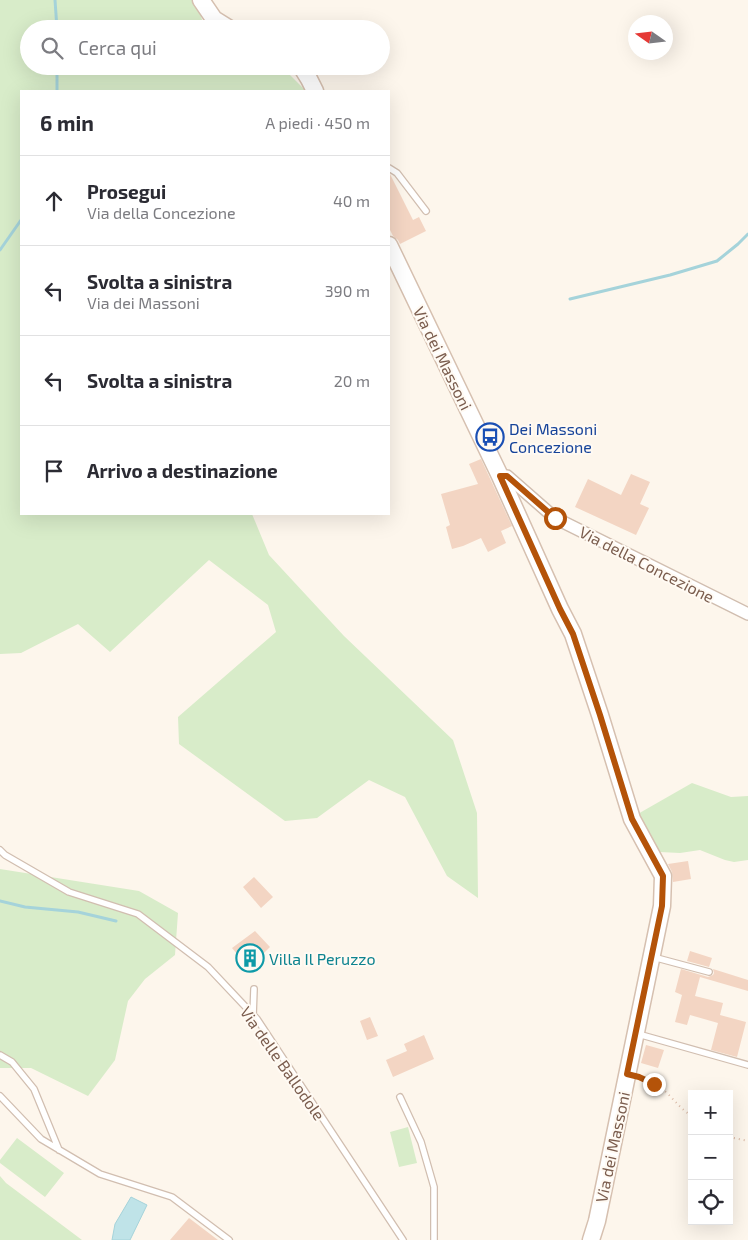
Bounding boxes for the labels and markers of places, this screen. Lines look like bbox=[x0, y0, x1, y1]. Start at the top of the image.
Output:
place label: Dei Massoni Concezione bbox=[509, 419, 597, 456]
bus stop icon: Dei Massoni Concezione bbox=[475, 422, 505, 452]
building icon: Villa Il Peruzzo bbox=[235, 943, 265, 973]
place label: Villa Il Peruzzo bbox=[269, 949, 376, 968]

